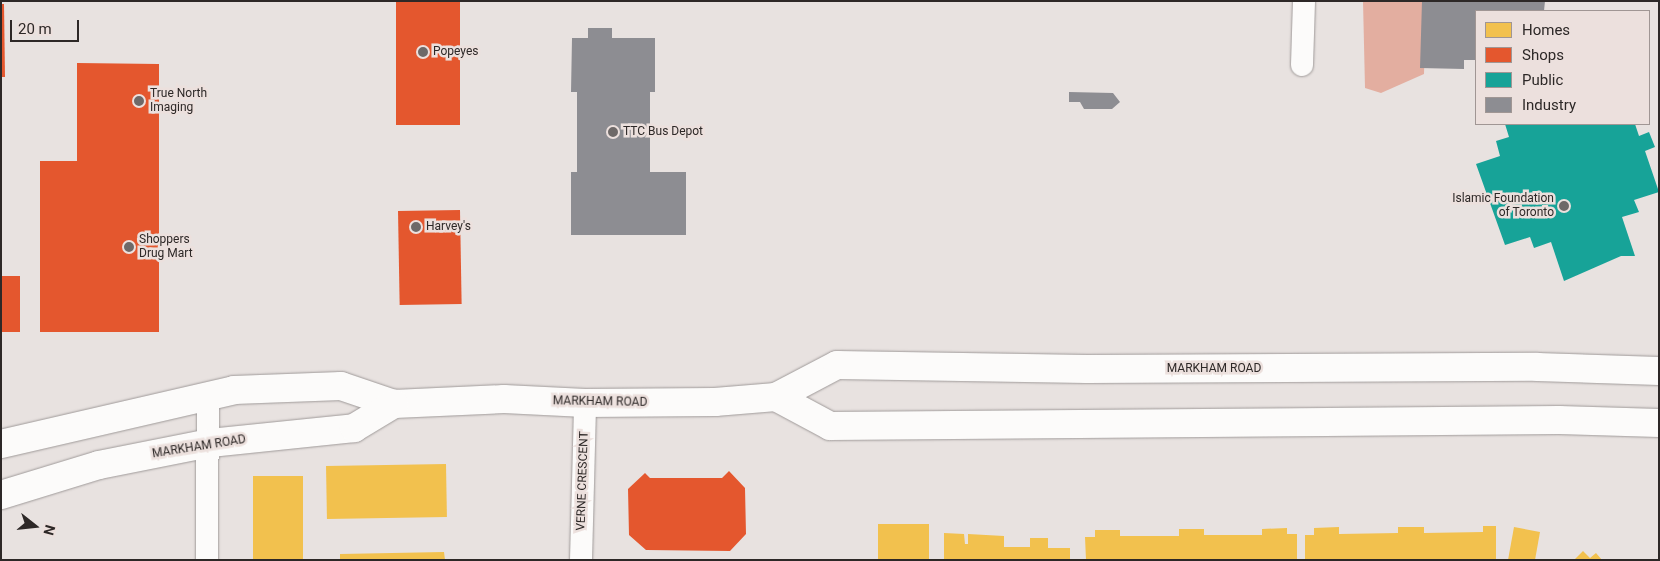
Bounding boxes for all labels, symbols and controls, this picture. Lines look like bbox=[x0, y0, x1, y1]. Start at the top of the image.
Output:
scale bar bbox=[12, 10, 81, 42]
legend bbox=[1475, 10, 1650, 125]
text: 20 m bbox=[18, 20, 52, 38]
text: Homes bbox=[1522, 21, 1570, 39]
place label: Popeyes bbox=[433, 45, 479, 59]
marker: Popeyes bbox=[417, 46, 429, 58]
text: Shops bbox=[1522, 46, 1564, 64]
text: Public bbox=[1522, 71, 1563, 89]
place label: True North Imaging bbox=[150, 87, 207, 115]
marker: True North Imaging bbox=[132, 94, 146, 108]
text: Industry bbox=[1522, 96, 1576, 114]
place label: TTC Bus Depot bbox=[623, 125, 703, 139]
marker: TTC Bus Depot bbox=[607, 126, 619, 138]
place label: Islamic Foundation of Toronto bbox=[1452, 192, 1554, 220]
marker: Islamic Foundation of Toronto bbox=[1558, 200, 1570, 212]
place label: Harvey's bbox=[426, 220, 471, 234]
marker: Harvey's bbox=[410, 221, 422, 233]
place label: Shoppers Drug Mart bbox=[139, 233, 193, 261]
marker: Shoppers Drug Mart bbox=[123, 241, 135, 253]
street label: MARKHAM ROAD bbox=[1167, 362, 1261, 376]
street label: MARKHAM ROAD bbox=[553, 394, 647, 410]
street label: VERNE CRESCENT bbox=[574, 431, 592, 531]
street label: MARKHAM ROAD bbox=[151, 432, 247, 462]
north arrow bbox=[10, 501, 60, 551]
text: N bbox=[40, 523, 58, 537]

